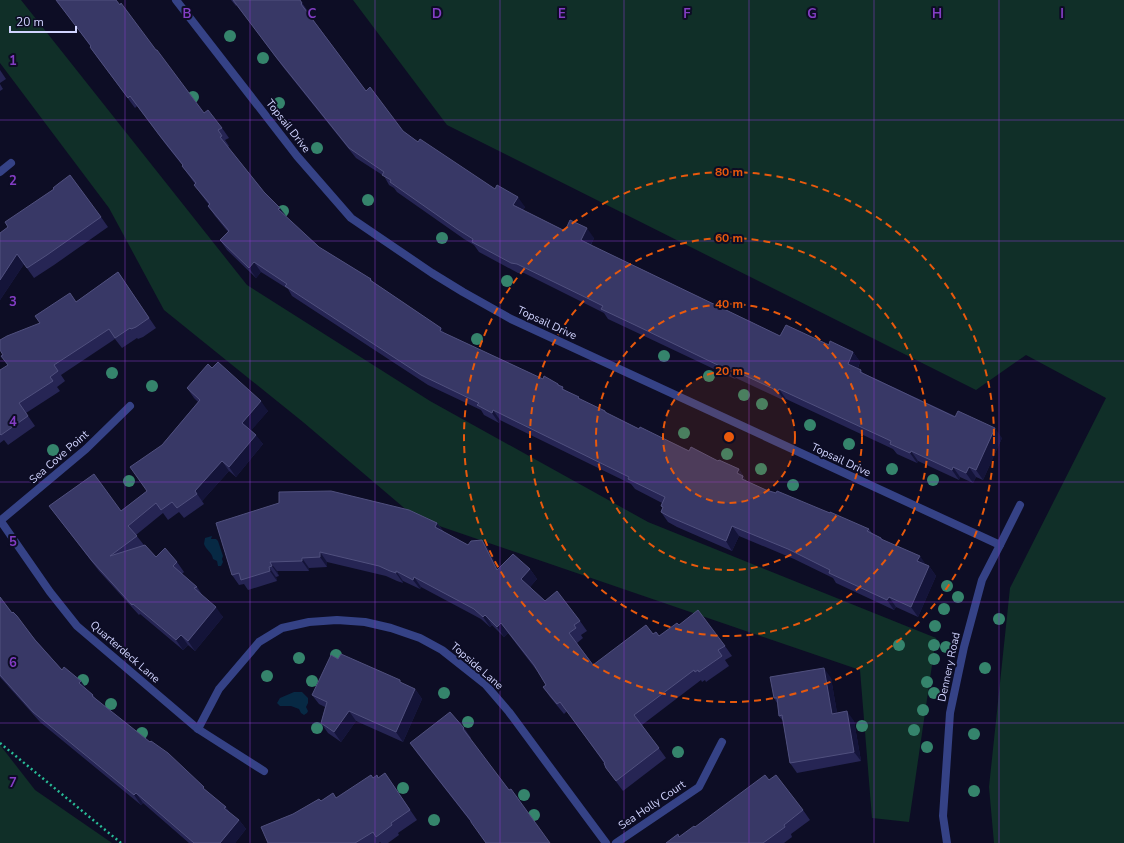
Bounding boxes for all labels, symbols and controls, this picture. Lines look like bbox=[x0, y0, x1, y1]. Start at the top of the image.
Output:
text: B bbox=[183, 5, 192, 23]
text: C bbox=[308, 5, 317, 23]
text: D bbox=[432, 5, 442, 23]
text: E bbox=[558, 5, 566, 23]
text: F bbox=[683, 5, 691, 23]
text: G bbox=[807, 5, 817, 23]
text: H bbox=[932, 5, 942, 23]
text: I bbox=[1060, 5, 1064, 23]
scale bar bbox=[10, 8, 76, 34]
text: 20 m bbox=[16, 14, 44, 30]
text: 1 bbox=[9, 52, 17, 70]
street label: Topsail Drive bbox=[262, 96, 314, 156]
text: 80 m bbox=[715, 164, 743, 180]
text: 2 bbox=[9, 172, 17, 190]
text: 60 m bbox=[715, 230, 743, 246]
text: 3 bbox=[9, 293, 17, 311]
text: 40 m bbox=[715, 296, 743, 312]
street label: Topsail Drive bbox=[515, 303, 579, 343]
text: 20 m bbox=[715, 363, 743, 379]
text: 4 bbox=[9, 413, 17, 431]
street label: Sea Cove Point bbox=[26, 427, 92, 487]
centre of rings bbox=[722, 430, 736, 444]
street label: Topsail Drive bbox=[809, 440, 873, 480]
text: 5 bbox=[9, 533, 17, 551]
street label: Quarterdeck Lane bbox=[87, 618, 163, 687]
street label: Dennery Road bbox=[934, 631, 964, 703]
street label: Topside Lane bbox=[447, 639, 507, 693]
text: 6 bbox=[9, 654, 17, 672]
text: 7 bbox=[9, 774, 17, 792]
street label: Sea Holly Court bbox=[615, 777, 689, 833]

